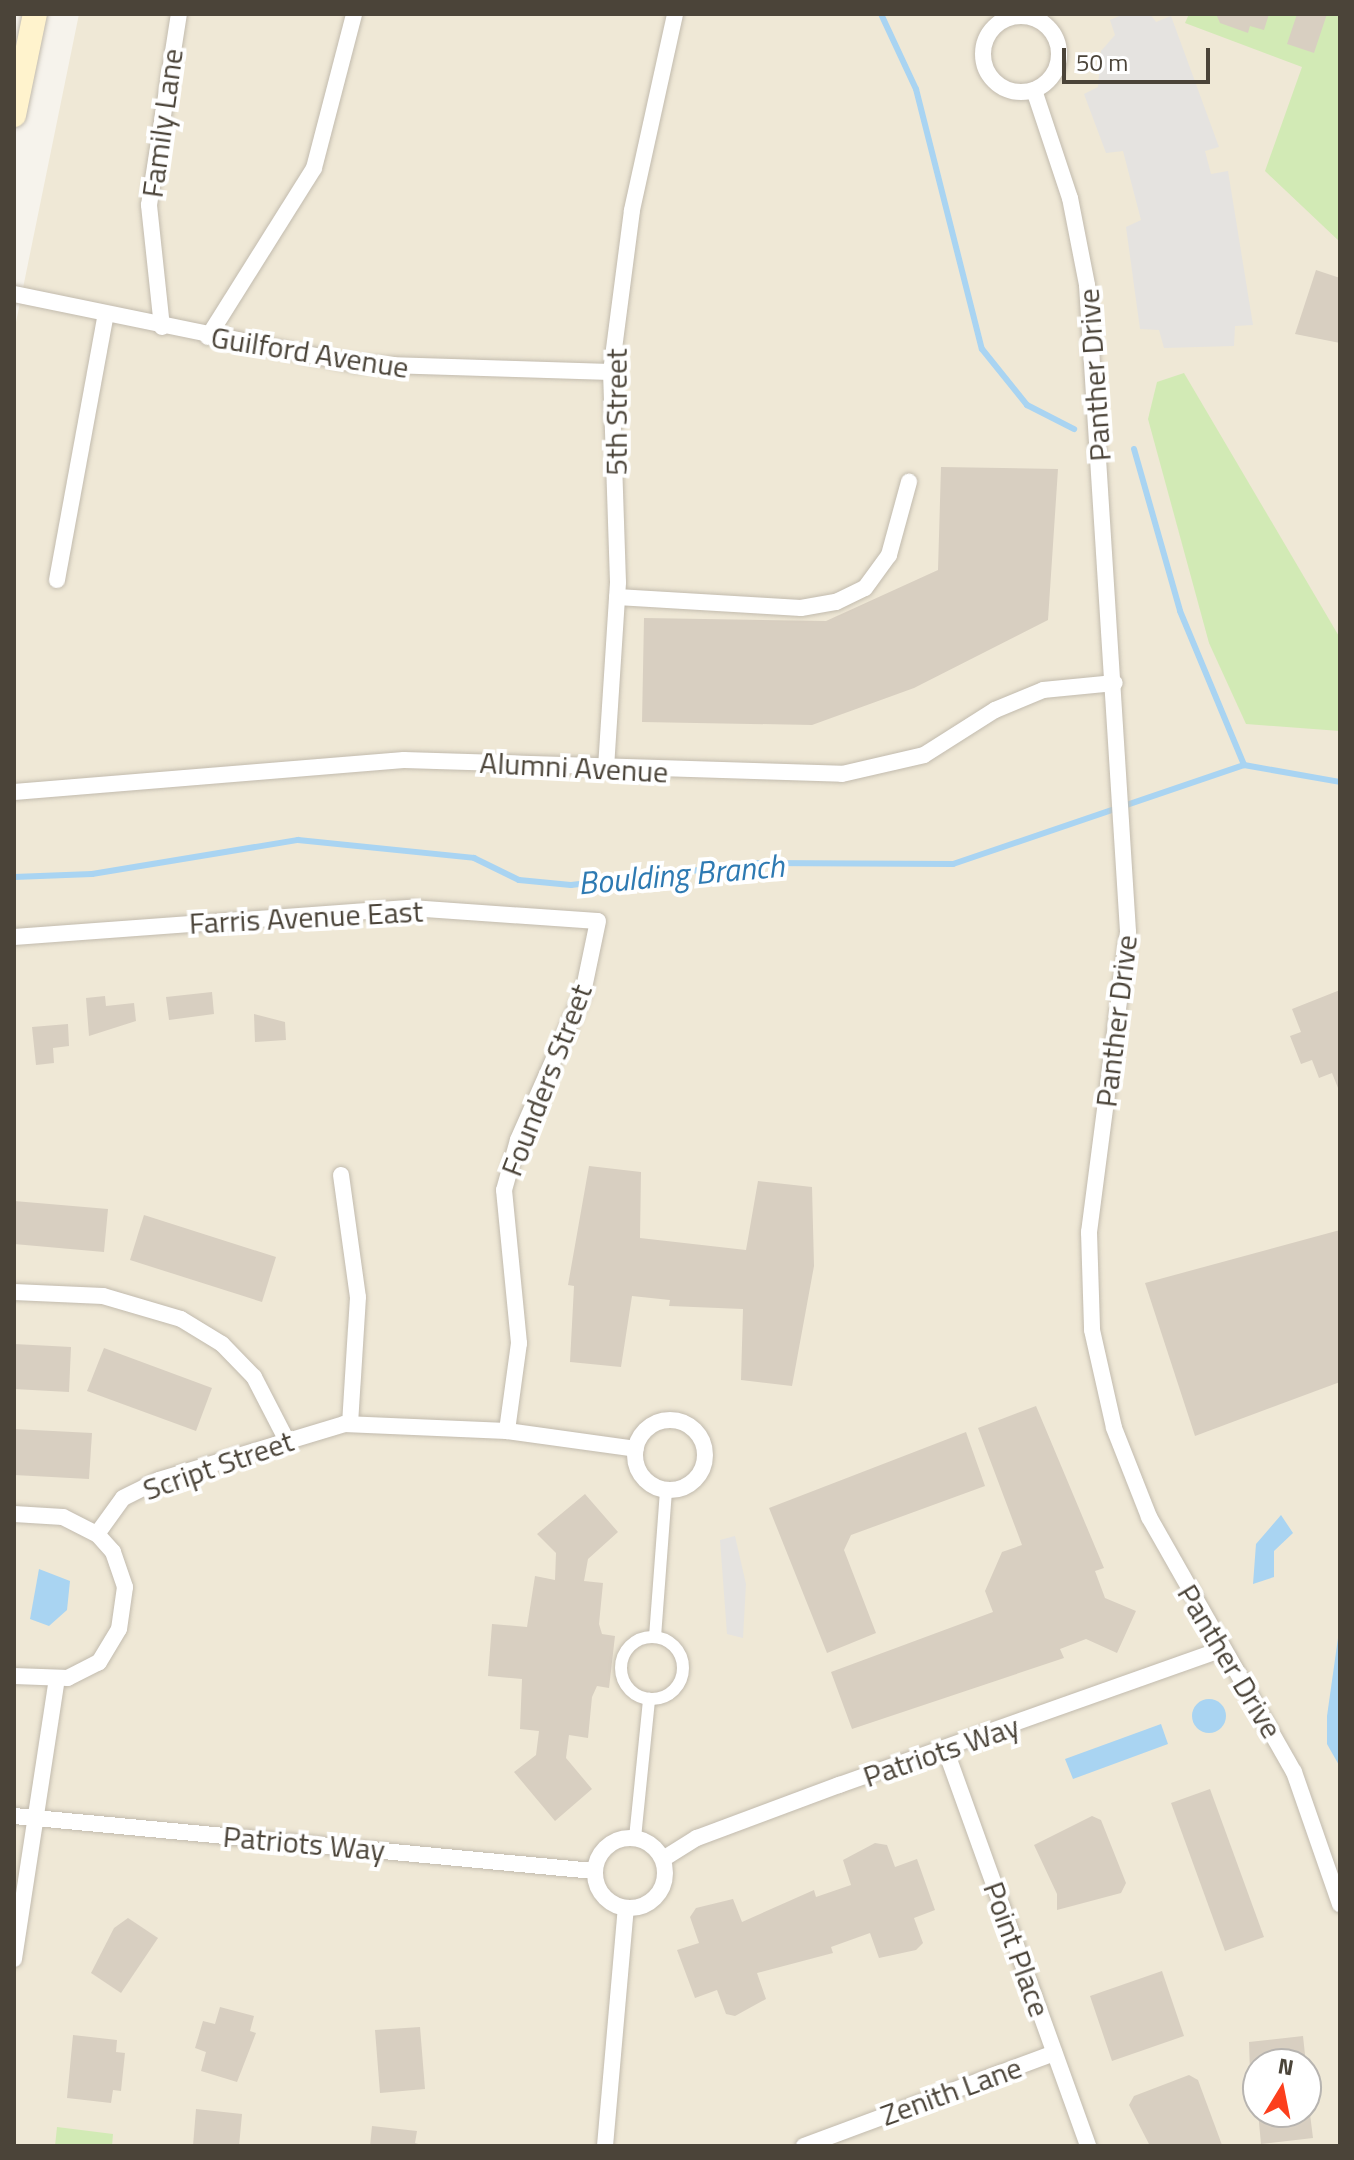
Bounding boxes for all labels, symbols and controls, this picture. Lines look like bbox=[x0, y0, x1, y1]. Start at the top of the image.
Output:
scale bar bbox=[1066, 32, 1214, 82]
text: 50 m bbox=[1076, 44, 1128, 80]
street label: Family Lane bbox=[134, 46, 190, 200]
street label: Panther Drive bbox=[1070, 287, 1118, 463]
street label: Guilford Avenue bbox=[209, 319, 411, 385]
street label: 5th Street bbox=[598, 348, 634, 476]
street label: Alumni Avenue bbox=[479, 744, 669, 790]
water label: Boulding Branch bbox=[576, 846, 786, 902]
street label: Farris Avenue East bbox=[188, 893, 424, 941]
street label: Panther Drive bbox=[1088, 933, 1144, 1109]
street label: Founders Street bbox=[493, 979, 599, 1181]
street label: Script Street bbox=[138, 1423, 298, 1507]
street label: Panther Drive bbox=[1170, 1578, 1290, 1744]
street label: Patriots Way bbox=[858, 1708, 1024, 1794]
street label: Patriots Way bbox=[222, 1818, 386, 1868]
street label: Point Place bbox=[976, 1877, 1058, 2021]
north arrow bbox=[1242, 2048, 1322, 2128]
text: N bbox=[1275, 2048, 1296, 2084]
street label: Zenith Lane bbox=[876, 2049, 1026, 2133]

